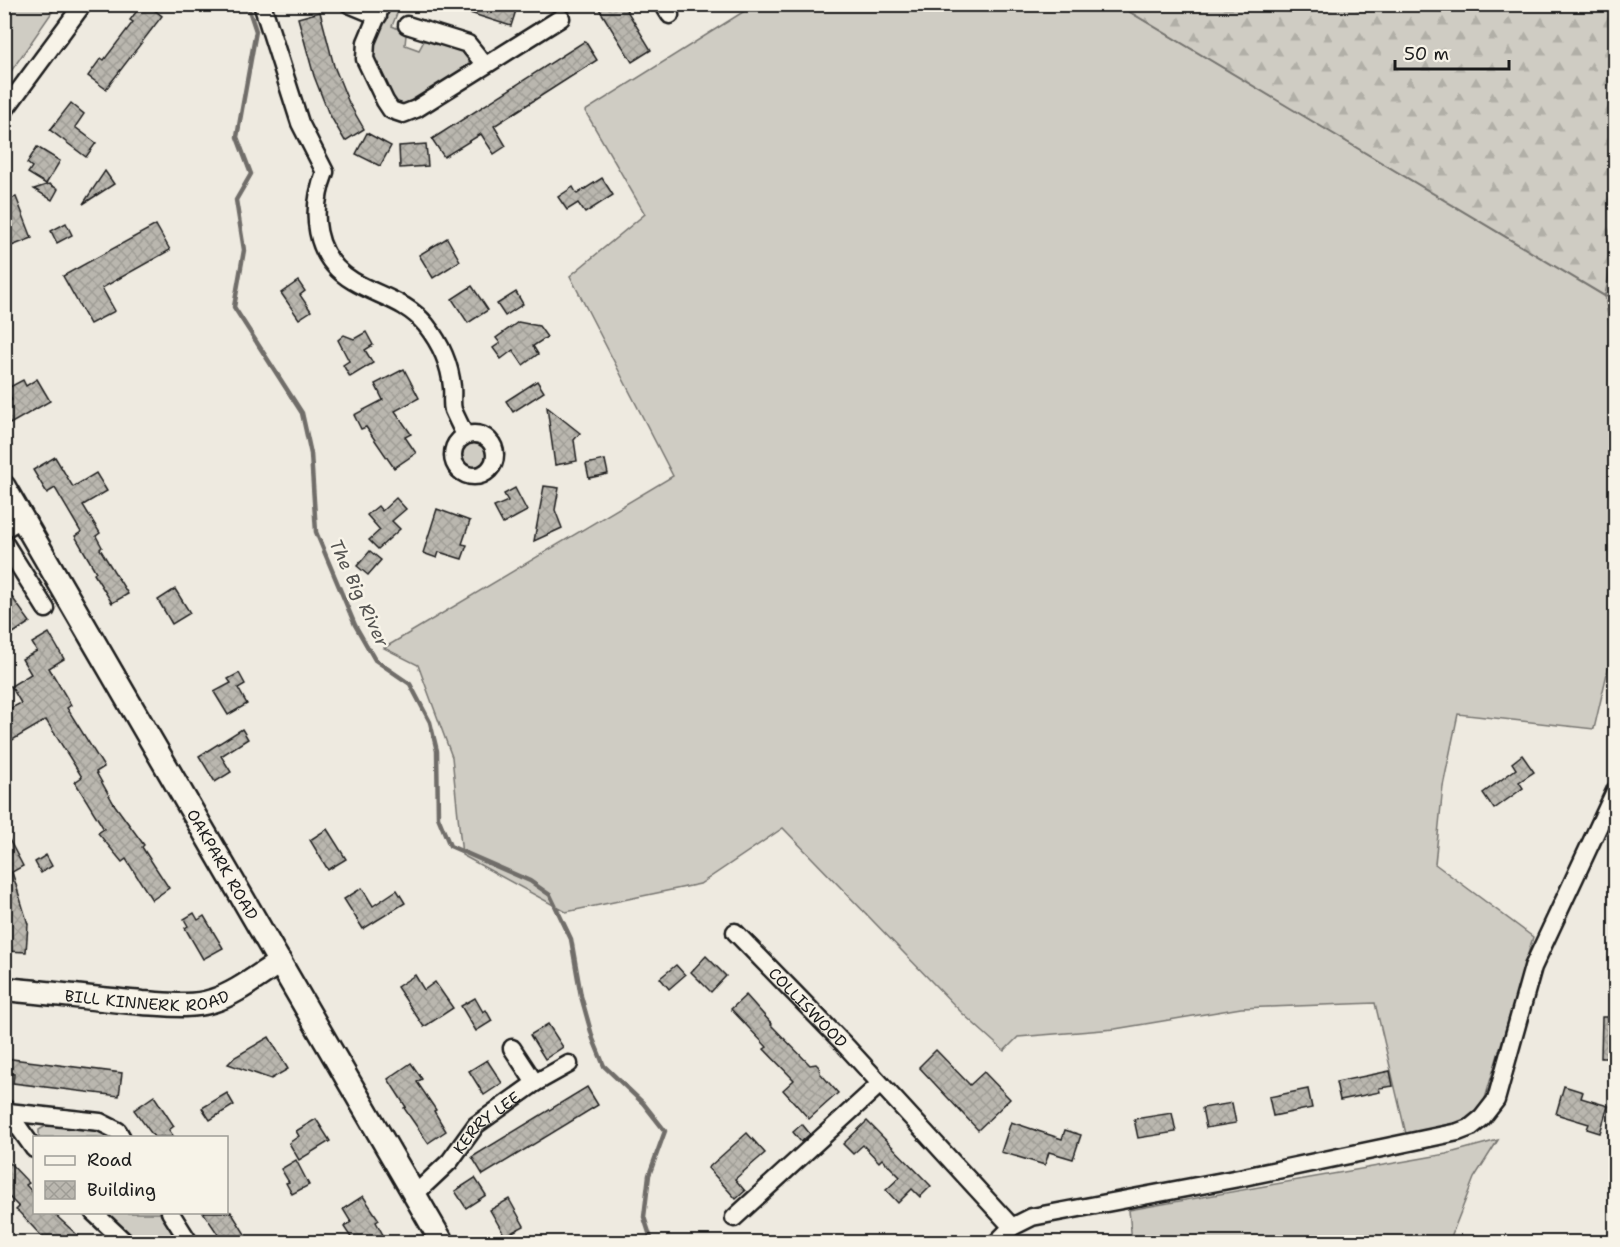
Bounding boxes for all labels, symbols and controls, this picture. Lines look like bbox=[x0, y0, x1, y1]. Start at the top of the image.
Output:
scale bar bbox=[1395, 33, 1509, 71]
text: 50 m bbox=[1404, 42, 1449, 66]
water label: The Big River bbox=[324, 535, 395, 651]
street label: OAKPARK ROAD bbox=[182, 805, 263, 923]
street label: COLLISWOOD bbox=[764, 963, 852, 1052]
street label: BILL KINNERK ROAD bbox=[64, 985, 233, 1016]
street label: KERRY LEE bbox=[448, 1086, 524, 1158]
legend bbox=[33, 1136, 228, 1214]
text: Road bbox=[87, 1148, 132, 1172]
text: Building bbox=[87, 1178, 156, 1202]

